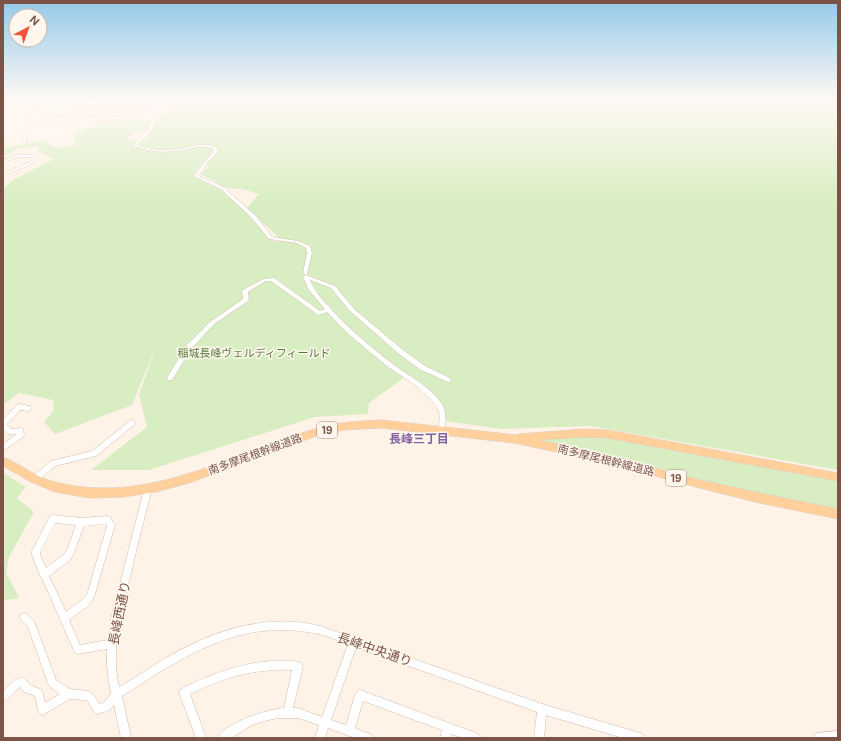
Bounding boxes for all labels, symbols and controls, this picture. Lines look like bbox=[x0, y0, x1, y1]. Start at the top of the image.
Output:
north arrow bbox=[8, 8, 48, 48]
text: N bbox=[27, 12, 42, 28]
park label: 稲城長峰ヴェルディフィールド bbox=[177, 346, 331, 360]
road number: 19 bbox=[317, 422, 337, 438]
street label: 南多摩尾根幹線道路 bbox=[206, 430, 304, 478]
district label: 長峰三丁目 bbox=[389, 431, 449, 446]
street label: 南多摩尾根幹線道路 bbox=[556, 441, 656, 479]
road number: 19 bbox=[666, 470, 686, 486]
street label: 長峰西通り bbox=[105, 580, 133, 646]
street label: 長峰中央通り bbox=[336, 629, 414, 669]

